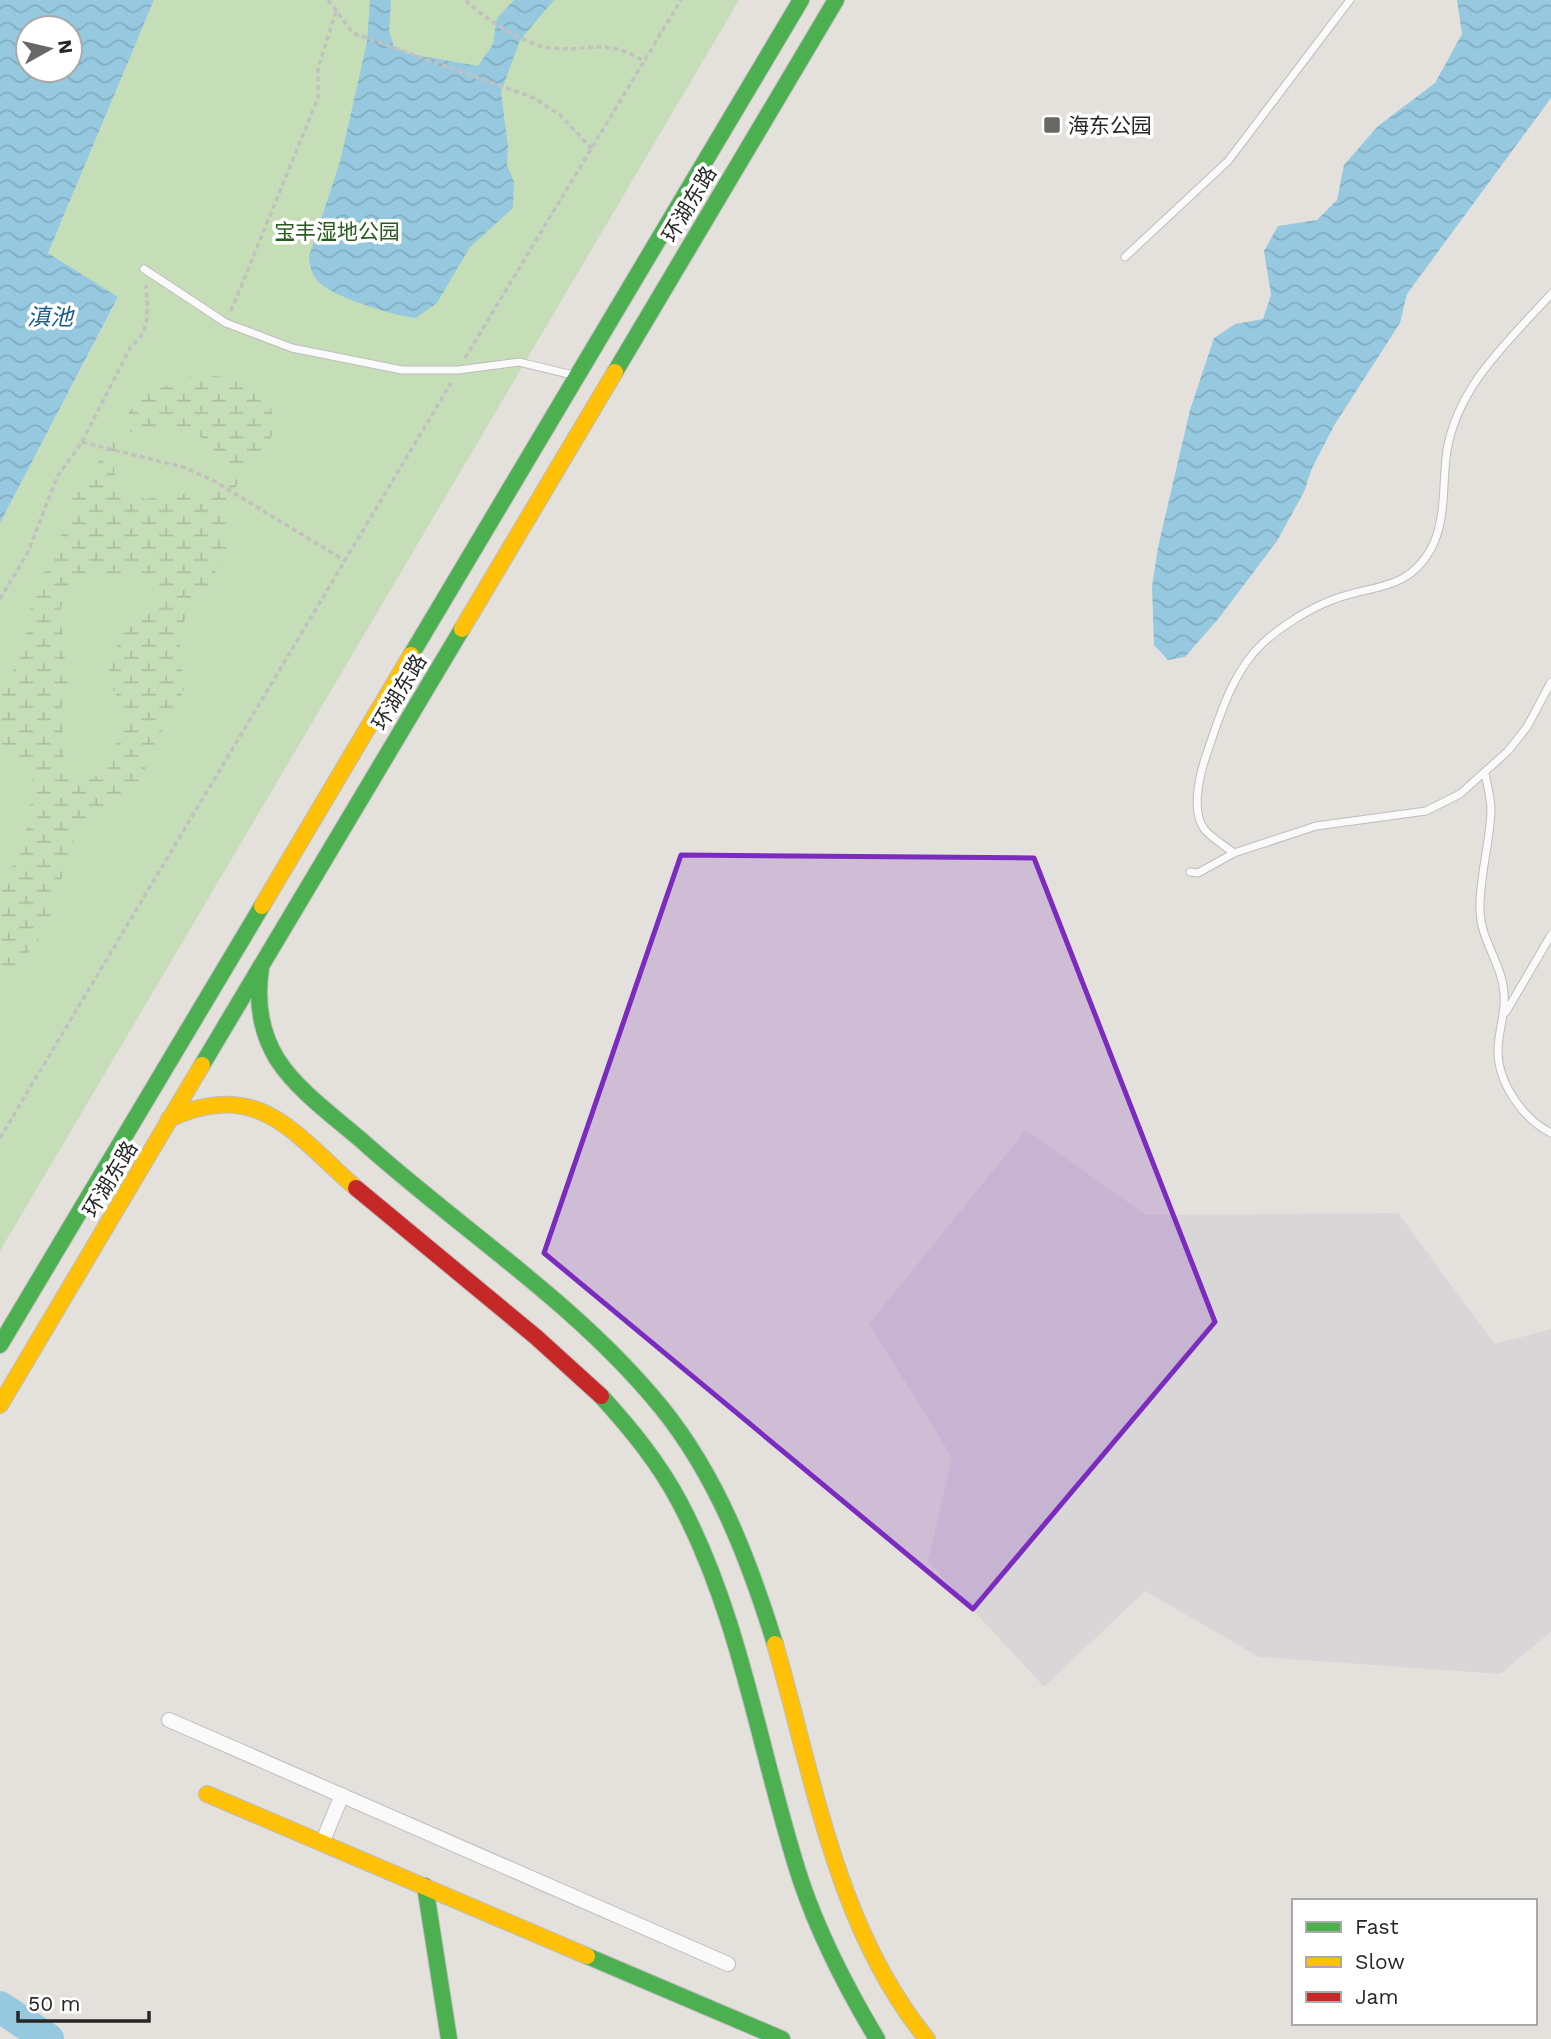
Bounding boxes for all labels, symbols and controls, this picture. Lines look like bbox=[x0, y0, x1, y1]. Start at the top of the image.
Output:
north arrow bbox=[14, 14, 84, 84]
text: N bbox=[53, 38, 78, 55]
place label: 海东公园 bbox=[1068, 113, 1152, 138]
marker: 海东公园 bbox=[1042, 115, 1062, 135]
street label: 环湖东路 bbox=[657, 162, 721, 246]
park label: 宝丰湿地公园 bbox=[274, 219, 400, 244]
water label: 滇池 bbox=[27, 304, 75, 331]
street label: 环湖东路 bbox=[367, 650, 431, 734]
street label: 环湖东路 bbox=[78, 1137, 142, 1221]
legend bbox=[1292, 1899, 1537, 2025]
text: Fast bbox=[1355, 1914, 1399, 1939]
text: Slow bbox=[1355, 1949, 1405, 1974]
scale bar bbox=[18, 1980, 149, 2024]
text: Jam bbox=[1355, 1984, 1398, 2009]
text: 50 m bbox=[28, 1991, 80, 2016]

